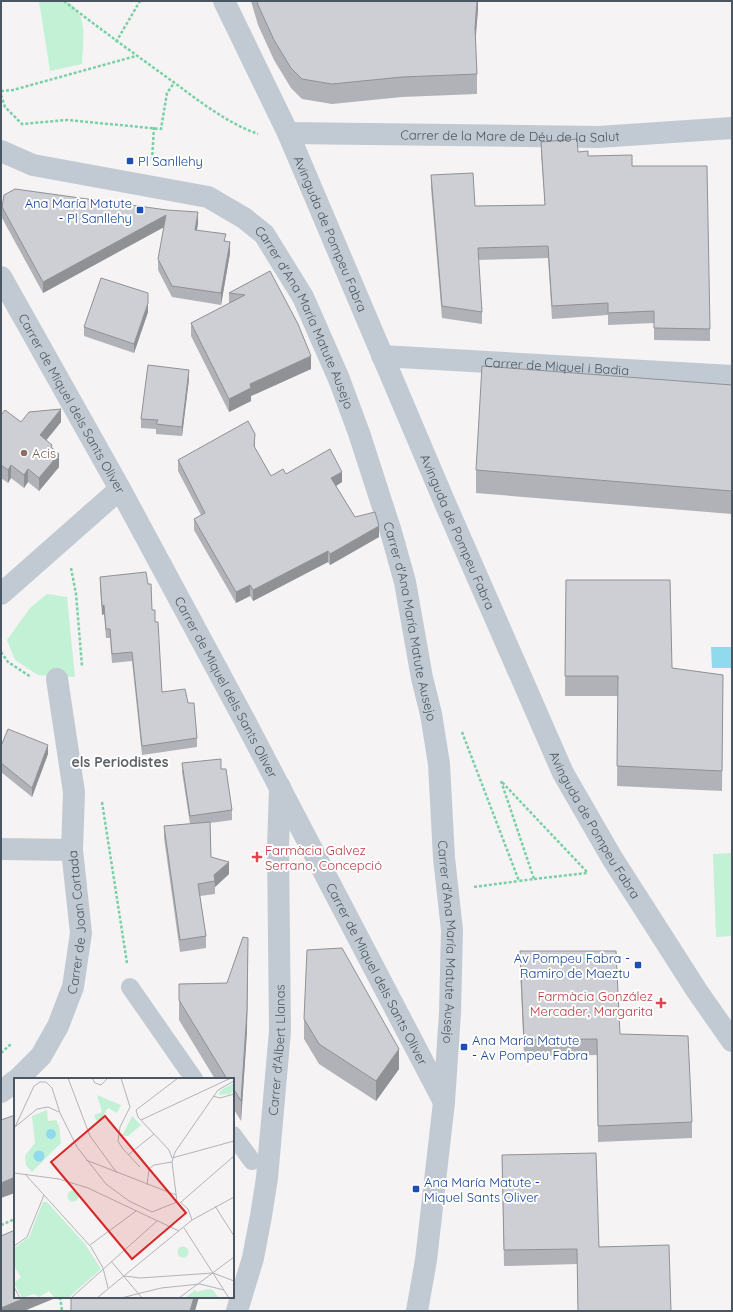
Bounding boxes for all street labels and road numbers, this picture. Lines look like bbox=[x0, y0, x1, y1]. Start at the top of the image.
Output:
street label: Carrer de la Mare de Déu de la Salut bbox=[400, 126, 620, 145]
street label: Avinguda de Pompeu Fabra bbox=[291, 153, 371, 314]
street label: Carrer d'Ana María Matute Ausejo bbox=[252, 222, 357, 411]
street label: Carrer de Miquel dels Sants Oliver bbox=[15, 311, 129, 496]
street label: Carrer de Miquel i Badia bbox=[484, 354, 630, 378]
street label: Avinguda de Pompeu Fabra bbox=[417, 451, 499, 612]
street label: Carrer d'Ana María Matute Ausejo bbox=[380, 520, 440, 722]
street label: Carrer de Miquel dels Sants Oliver bbox=[171, 594, 281, 781]
street label: Avinguda de Pompeu Fabra bbox=[546, 748, 644, 902]
street label: Carrer d'Ana María Matute Ausejo bbox=[435, 840, 460, 1044]
street label: Carrer de Joan Cortada bbox=[63, 850, 89, 997]
street label: Carrer de Miquel dels Sants Oliver bbox=[323, 880, 431, 1068]
street label: Carrer d'Albert Llanas bbox=[265, 984, 288, 1116]

